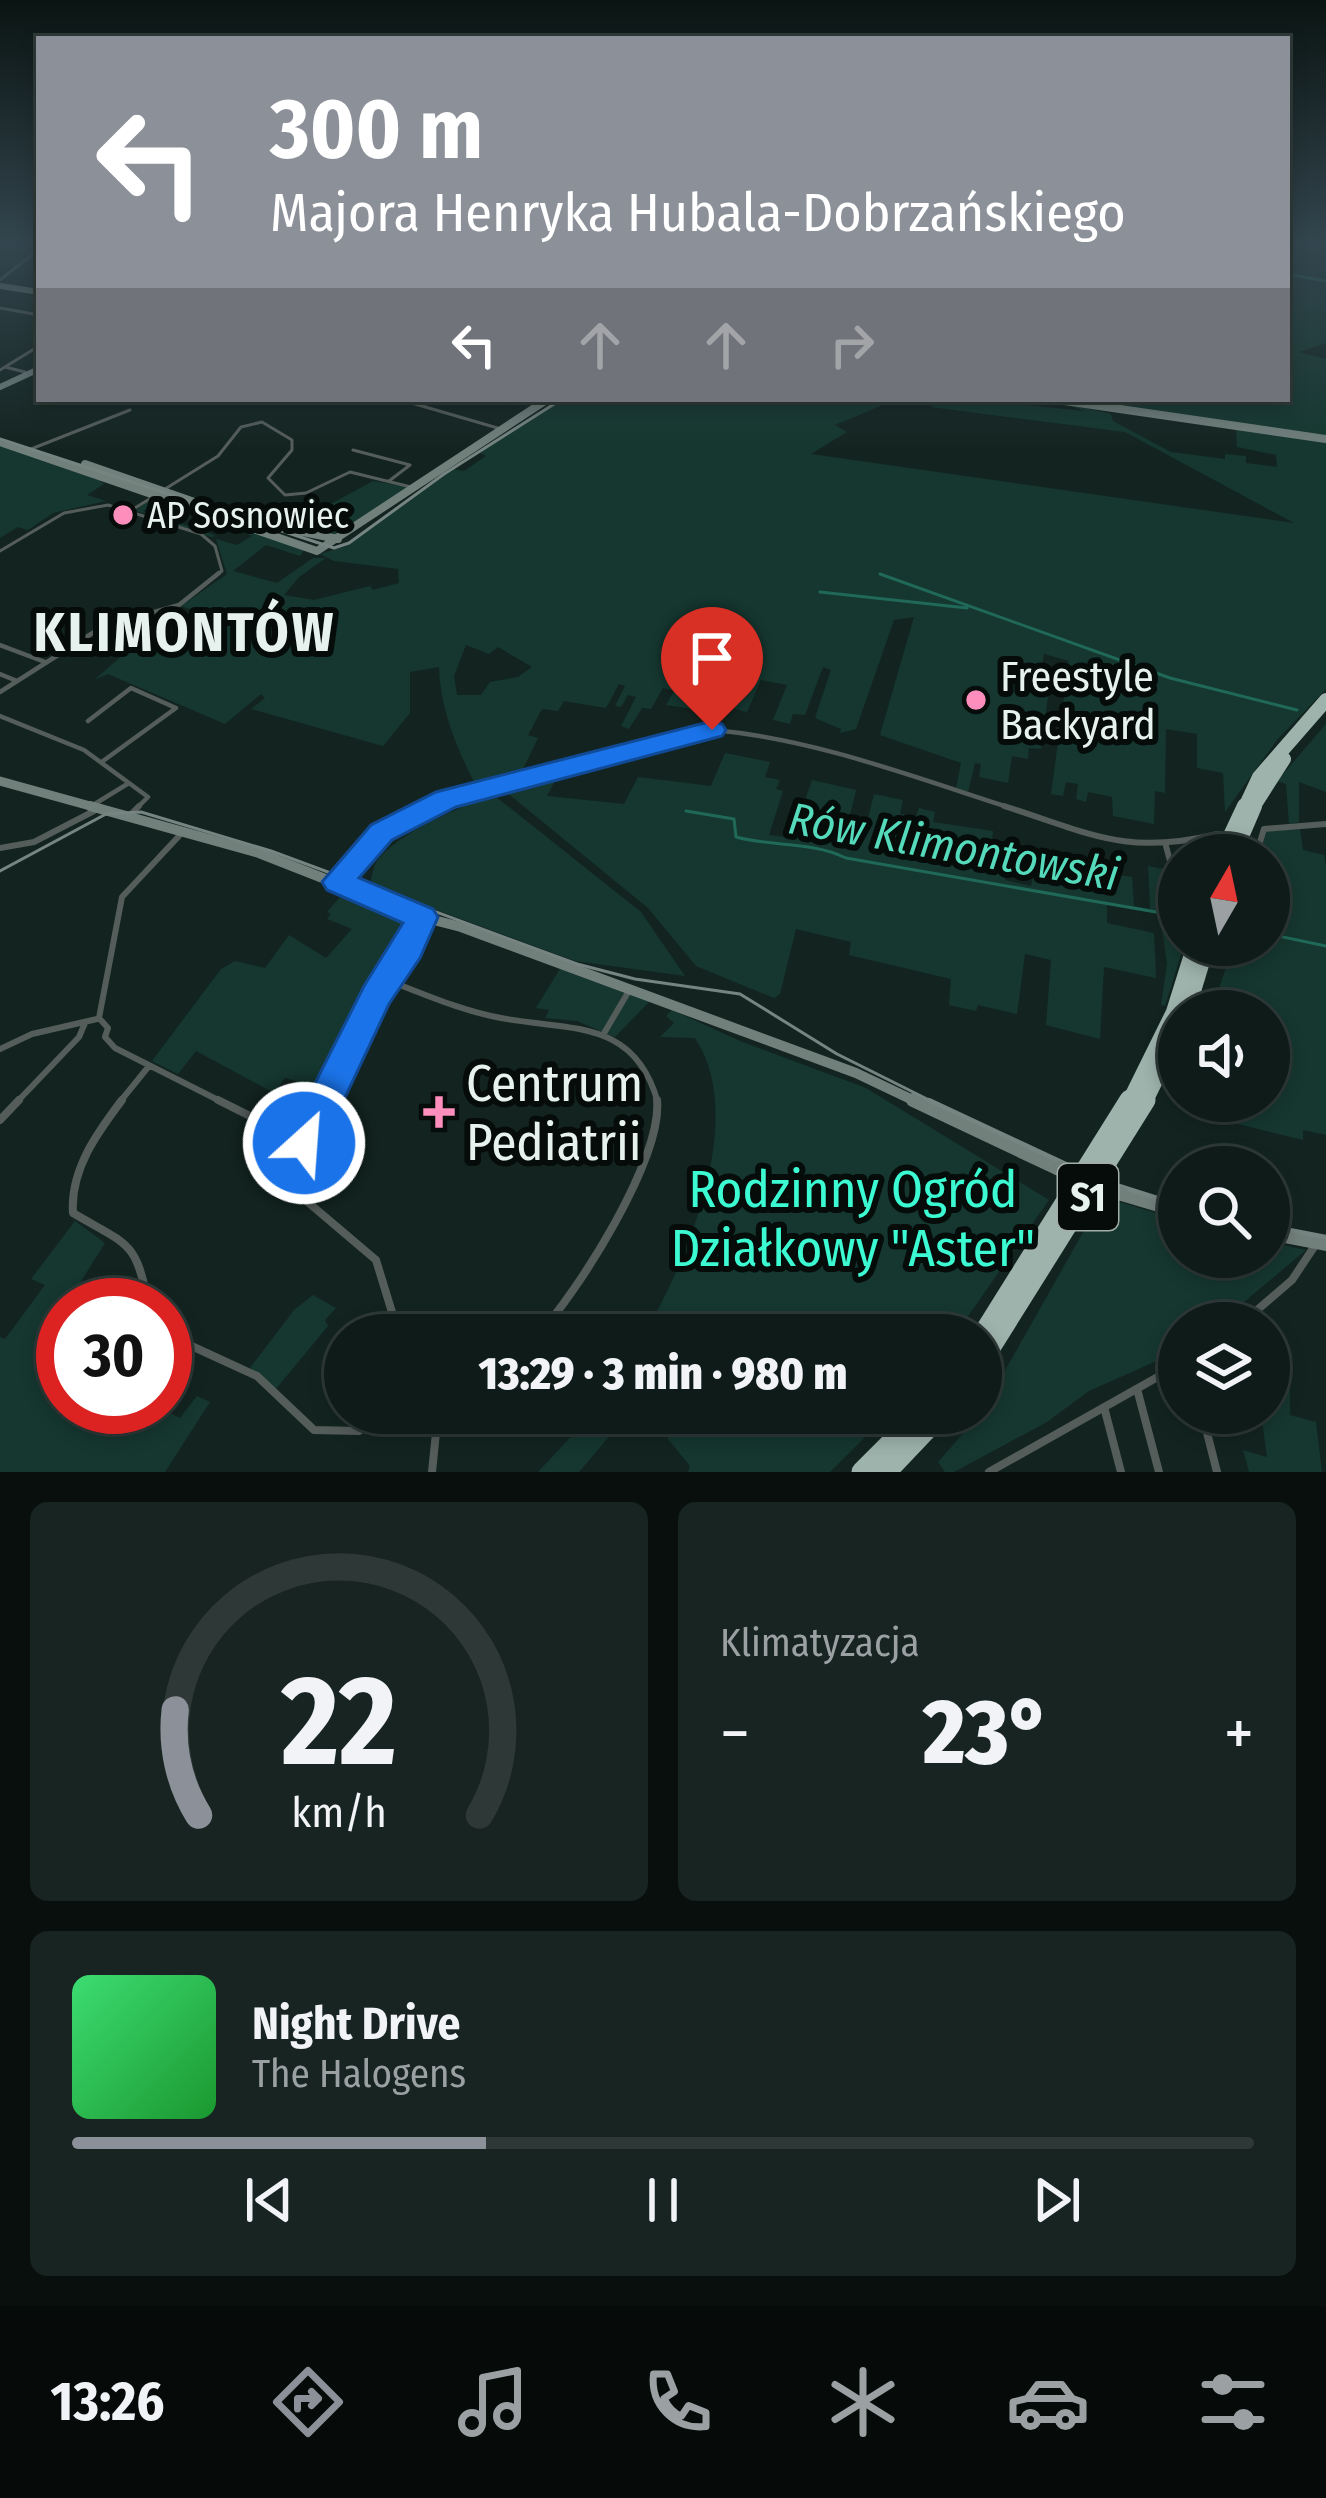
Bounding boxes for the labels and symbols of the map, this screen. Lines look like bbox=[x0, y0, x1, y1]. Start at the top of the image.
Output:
place label: AP Sosnowiec bbox=[147, 494, 349, 538]
marker: AP Sosnowiec bbox=[110, 502, 136, 528]
district label: KLIMONTÓW bbox=[34, 598, 337, 665]
pin bbox=[661, 607, 763, 730]
place label: Freestyle Backyard bbox=[1000, 652, 1156, 750]
marker: Freestyle Backyard bbox=[963, 687, 989, 713]
water label: Rów Klimontowski bbox=[784, 791, 1124, 903]
north arrow bbox=[1158, 834, 1290, 966]
place label: Centrum Pediatrii bbox=[466, 1053, 643, 1174]
position arrow bbox=[241, 1080, 367, 1206]
marker: Centrum Pediatrii bbox=[423, 1096, 455, 1128]
park label: Rodzinny Ogród Działkowy "Aster" bbox=[671, 1159, 1035, 1280]
road number: S1 bbox=[1058, 1164, 1118, 1230]
speed limit sign: 30 bbox=[36, 1278, 192, 1434]

